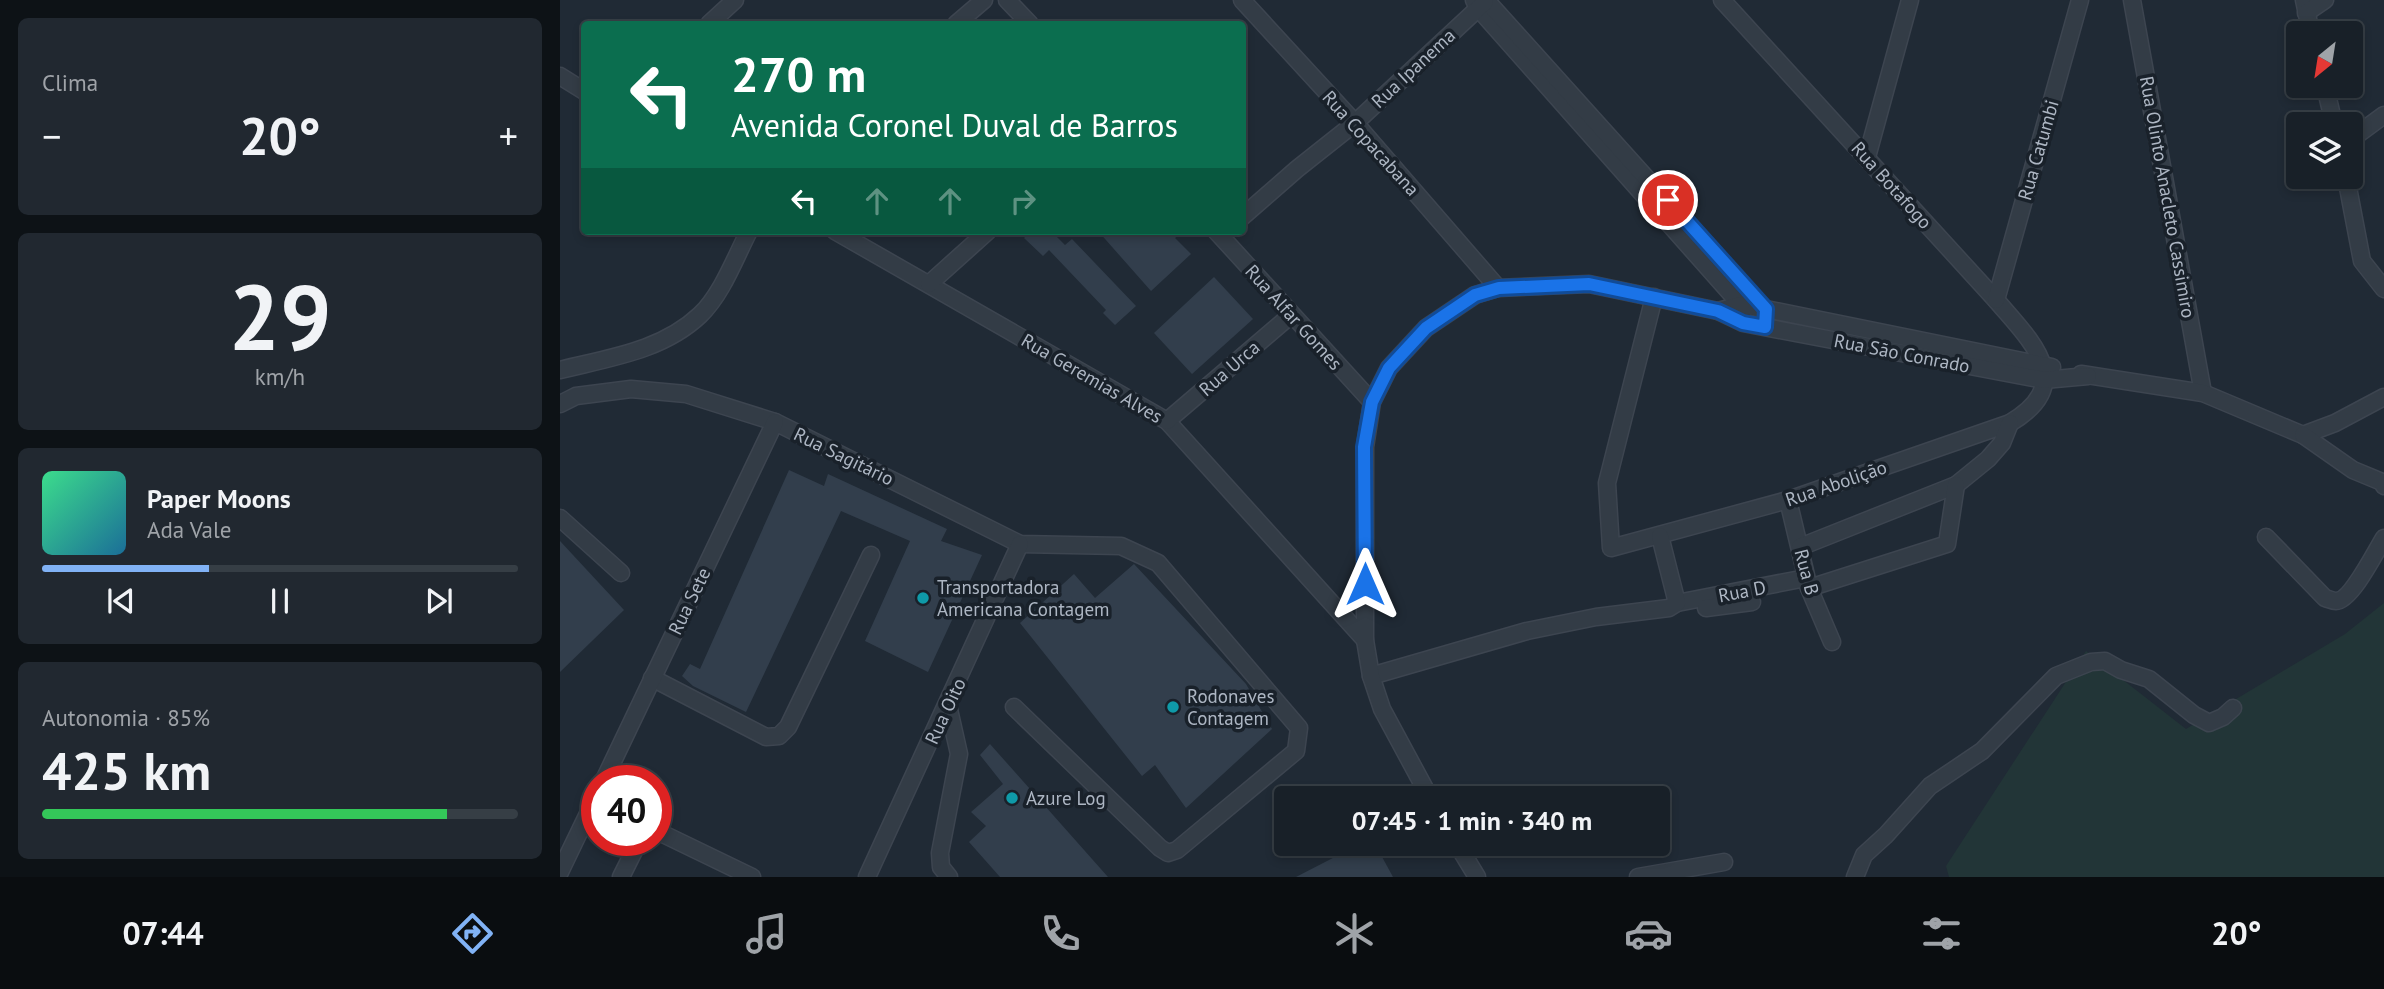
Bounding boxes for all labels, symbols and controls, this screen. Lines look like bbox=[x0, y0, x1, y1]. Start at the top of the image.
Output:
north arrow bbox=[2286, 21, 2362, 98]
map controls bbox=[2286, 21, 2363, 189]
street label: Rua Ipanema bbox=[1366, 23, 1460, 113]
text: 270 m bbox=[731, 42, 866, 106]
icon: left bbox=[616, 49, 707, 140]
text: Clima bbox=[42, 68, 98, 97]
street label: Rua Olinto Anacleto Cassimiro bbox=[2135, 74, 2201, 320]
street label: Rua Copacabana bbox=[1317, 85, 1425, 201]
street label: Rua Catumbi bbox=[2012, 97, 2064, 203]
text: 20° bbox=[239, 102, 321, 169]
text: Avenida Coronel Duval de Barros bbox=[731, 104, 1178, 146]
text: − bbox=[42, 111, 61, 160]
text: + bbox=[499, 111, 518, 160]
button: layers bbox=[2286, 112, 2363, 189]
street label: Rua Botafogo bbox=[1846, 136, 1938, 234]
pin bbox=[1638, 170, 1698, 230]
icon: arrive bbox=[1649, 181, 1687, 219]
icon: left bbox=[785, 182, 823, 220]
icon: ahead bbox=[858, 182, 896, 220]
icon: ahead bbox=[931, 182, 969, 220]
icon: right bbox=[1004, 182, 1042, 220]
text: 29 bbox=[228, 257, 332, 375]
street label: Rua Alfar Gomes bbox=[1240, 259, 1348, 375]
street label: Rua Geremias Alves bbox=[1017, 328, 1167, 428]
street label: Rua São Conrado bbox=[1832, 328, 1972, 378]
street label: Rua Urca bbox=[1194, 335, 1264, 401]
text: km/h bbox=[255, 362, 305, 391]
street label: Rua Sagitário bbox=[790, 421, 898, 491]
street label: Rua Abolição bbox=[1782, 454, 1890, 512]
text: Paper Moons bbox=[147, 482, 291, 515]
text: Ada Vale bbox=[147, 515, 231, 544]
street label: Rua B bbox=[1789, 546, 1825, 598]
position arrow bbox=[1328, 547, 1402, 621]
street label: Rua Sete bbox=[663, 564, 715, 638]
place label: Transportadora Americana Contagem bbox=[937, 575, 1110, 621]
street label: Rua D bbox=[1716, 575, 1768, 607]
icon: previous bbox=[102, 582, 140, 620]
icon: pause bbox=[261, 582, 299, 620]
icon: next bbox=[420, 582, 458, 620]
marker: Transportadora Americana Contagem bbox=[915, 590, 931, 606]
street label: Rua Oito bbox=[919, 674, 971, 748]
place label: Rodonaves Contagem bbox=[1187, 684, 1274, 730]
marker: Rodonaves Contagem bbox=[1165, 699, 1181, 715]
text: Autonomia · 85% bbox=[42, 703, 210, 732]
text: 425 km bbox=[42, 737, 211, 804]
speed limit sign: 40 bbox=[581, 765, 672, 856]
place label: Azure Log bbox=[1026, 786, 1106, 810]
marker: Azure Log bbox=[1004, 790, 1020, 806]
text: 07:45 · 1 min · 340 m bbox=[1352, 804, 1592, 837]
icon: directions bbox=[448, 909, 497, 958]
icon: music bbox=[742, 909, 791, 958]
icon: phone bbox=[1036, 909, 1085, 958]
icon: climate bbox=[1330, 909, 1379, 958]
icon: car bbox=[1624, 909, 1673, 958]
icon: filters bbox=[1917, 909, 1966, 958]
text: 07:44 bbox=[122, 912, 204, 954]
text: 20° bbox=[2211, 912, 2262, 954]

